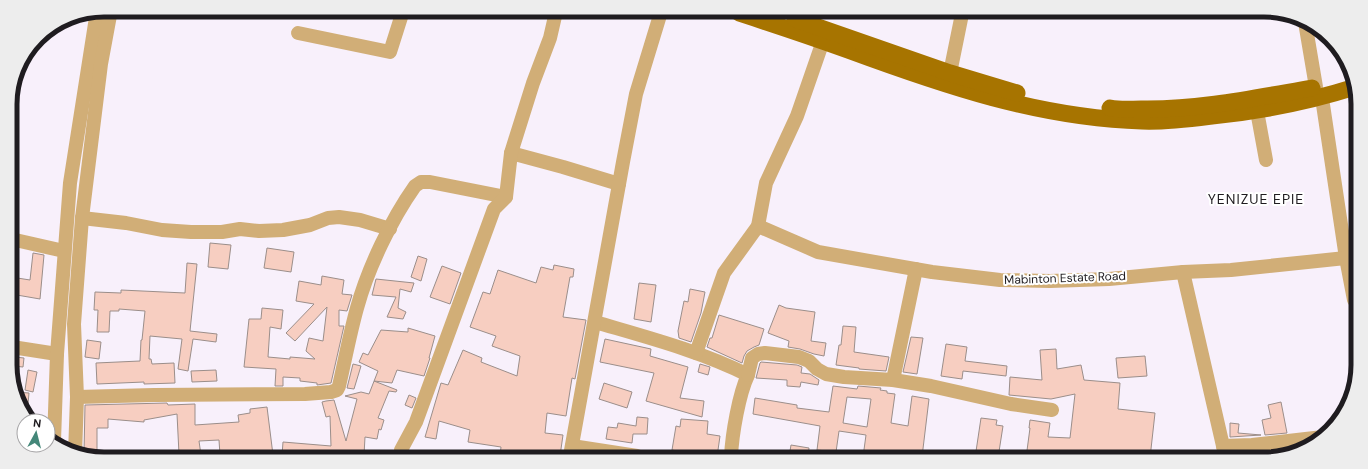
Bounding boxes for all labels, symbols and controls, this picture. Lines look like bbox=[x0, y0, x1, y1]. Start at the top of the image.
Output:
district label: YENIZUE EPIE bbox=[1208, 190, 1304, 208]
street label: Mabinton Estate Road bbox=[1004, 268, 1126, 288]
north arrow bbox=[16, 413, 56, 453]
text: N bbox=[32, 416, 42, 431]

